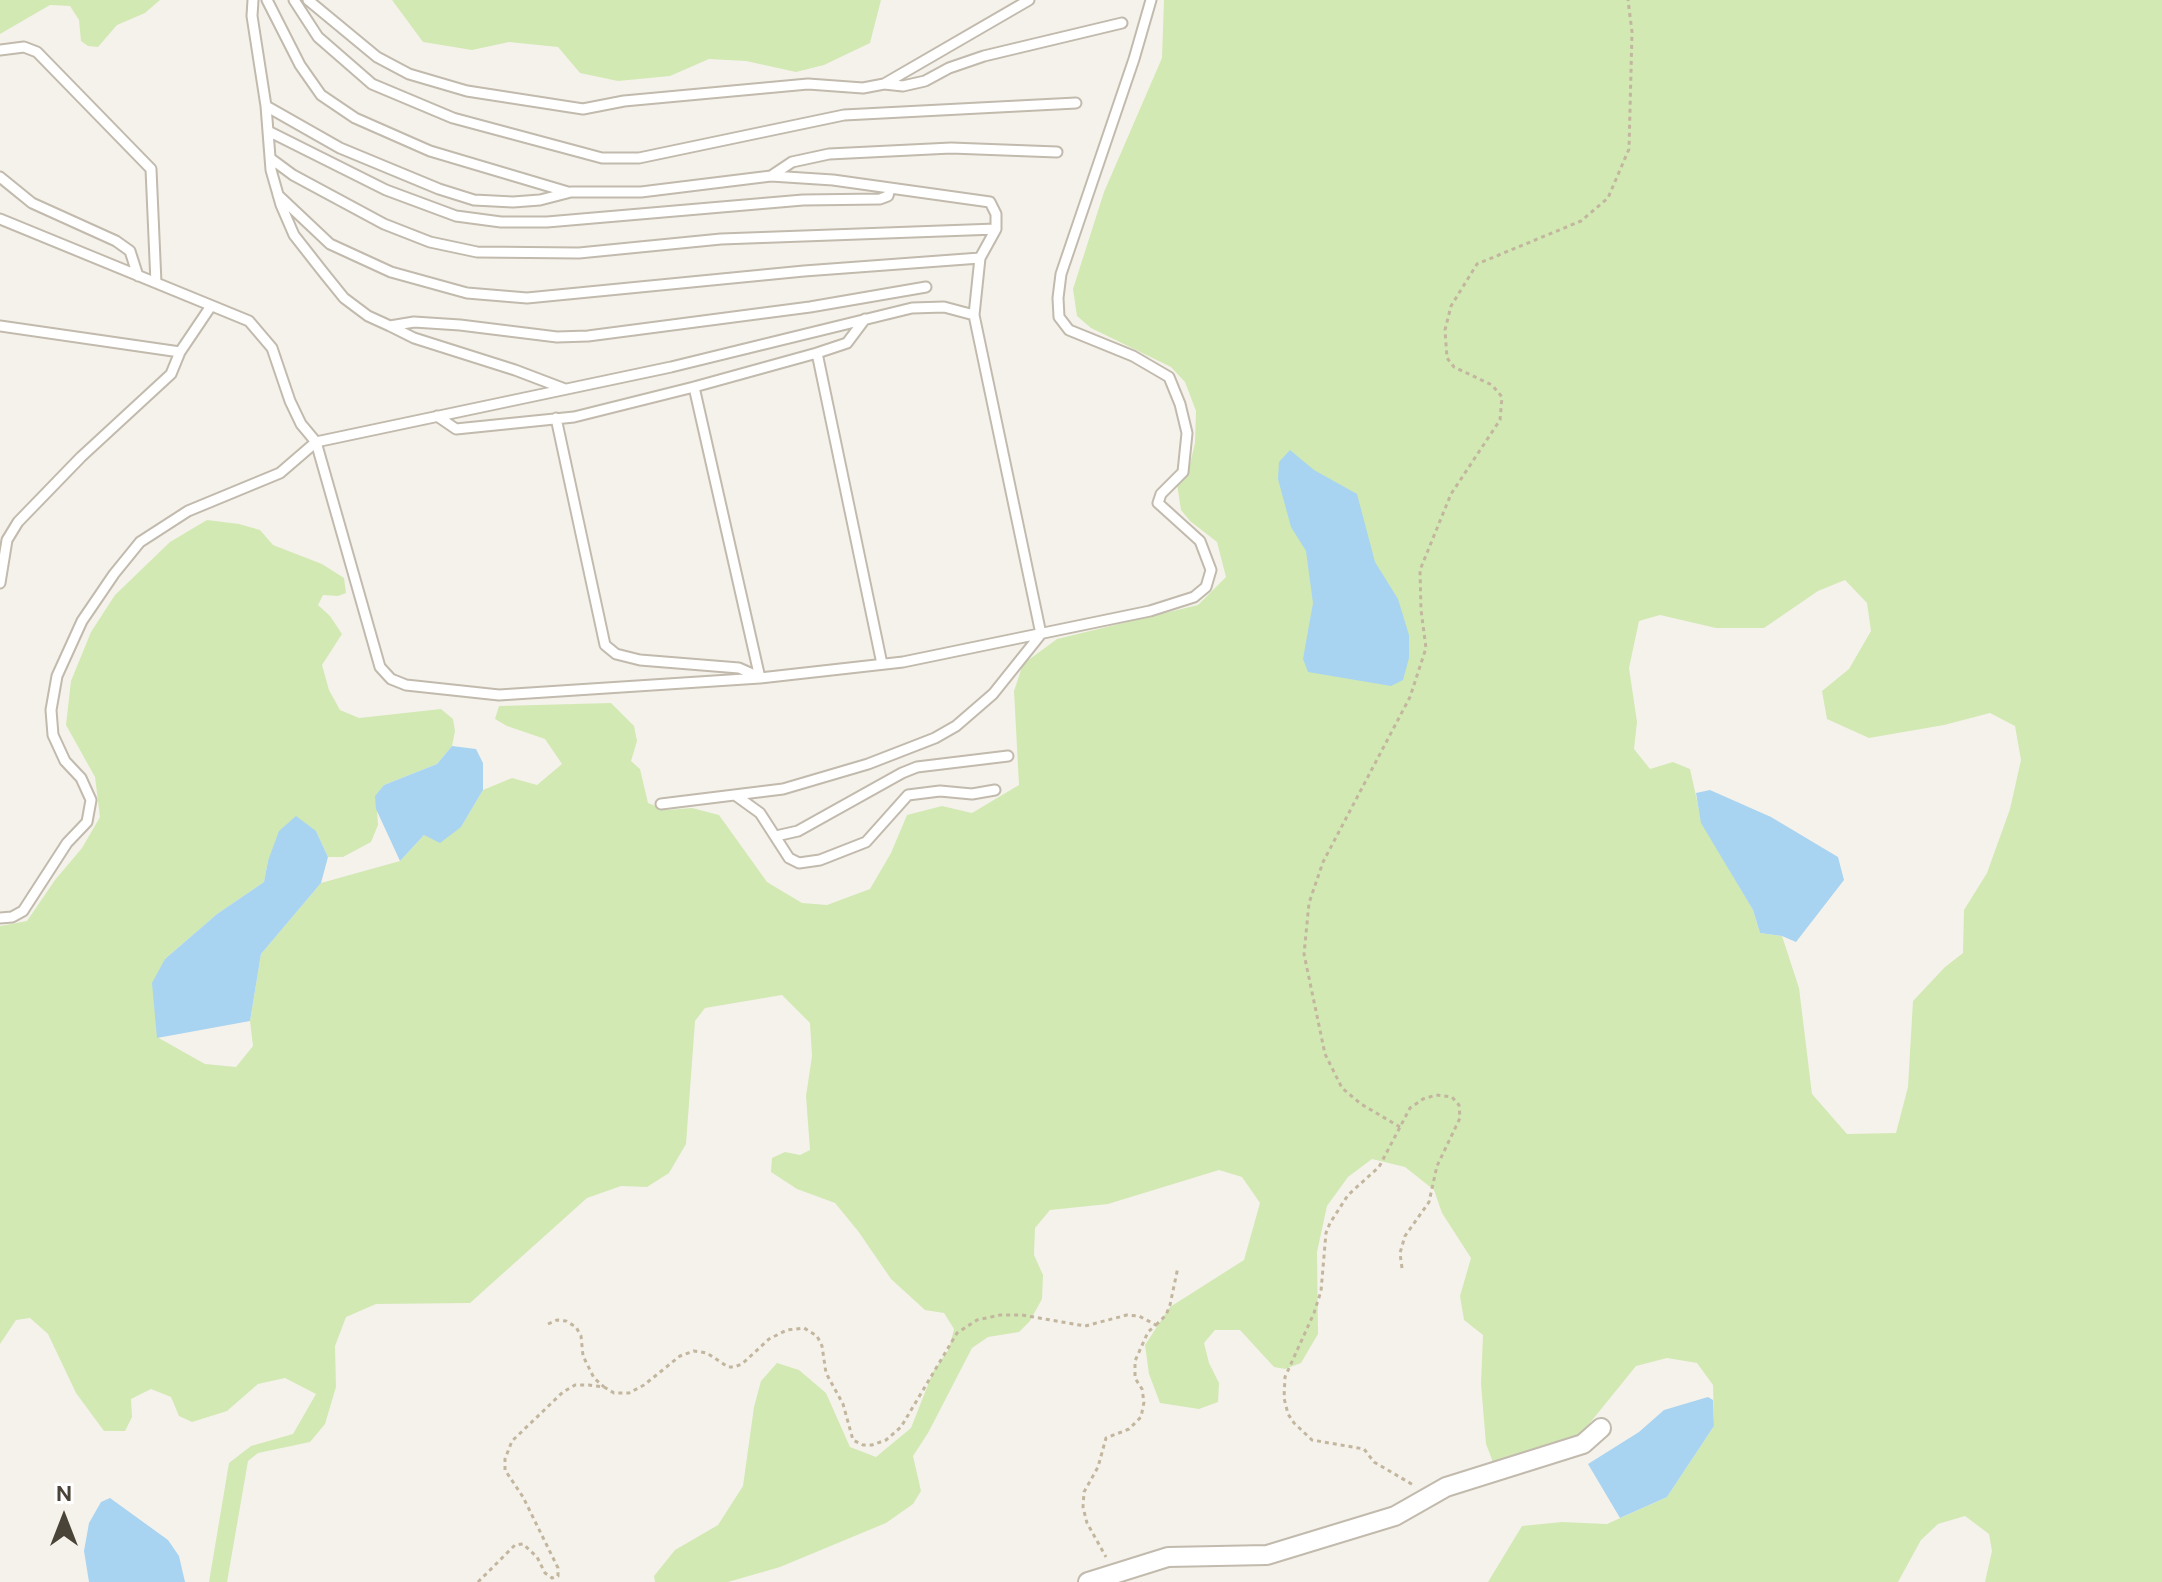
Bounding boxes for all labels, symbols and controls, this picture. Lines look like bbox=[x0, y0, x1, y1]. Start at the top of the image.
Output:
north arrow bbox=[24, 1478, 104, 1558]
text: N bbox=[56, 1479, 72, 1508]

